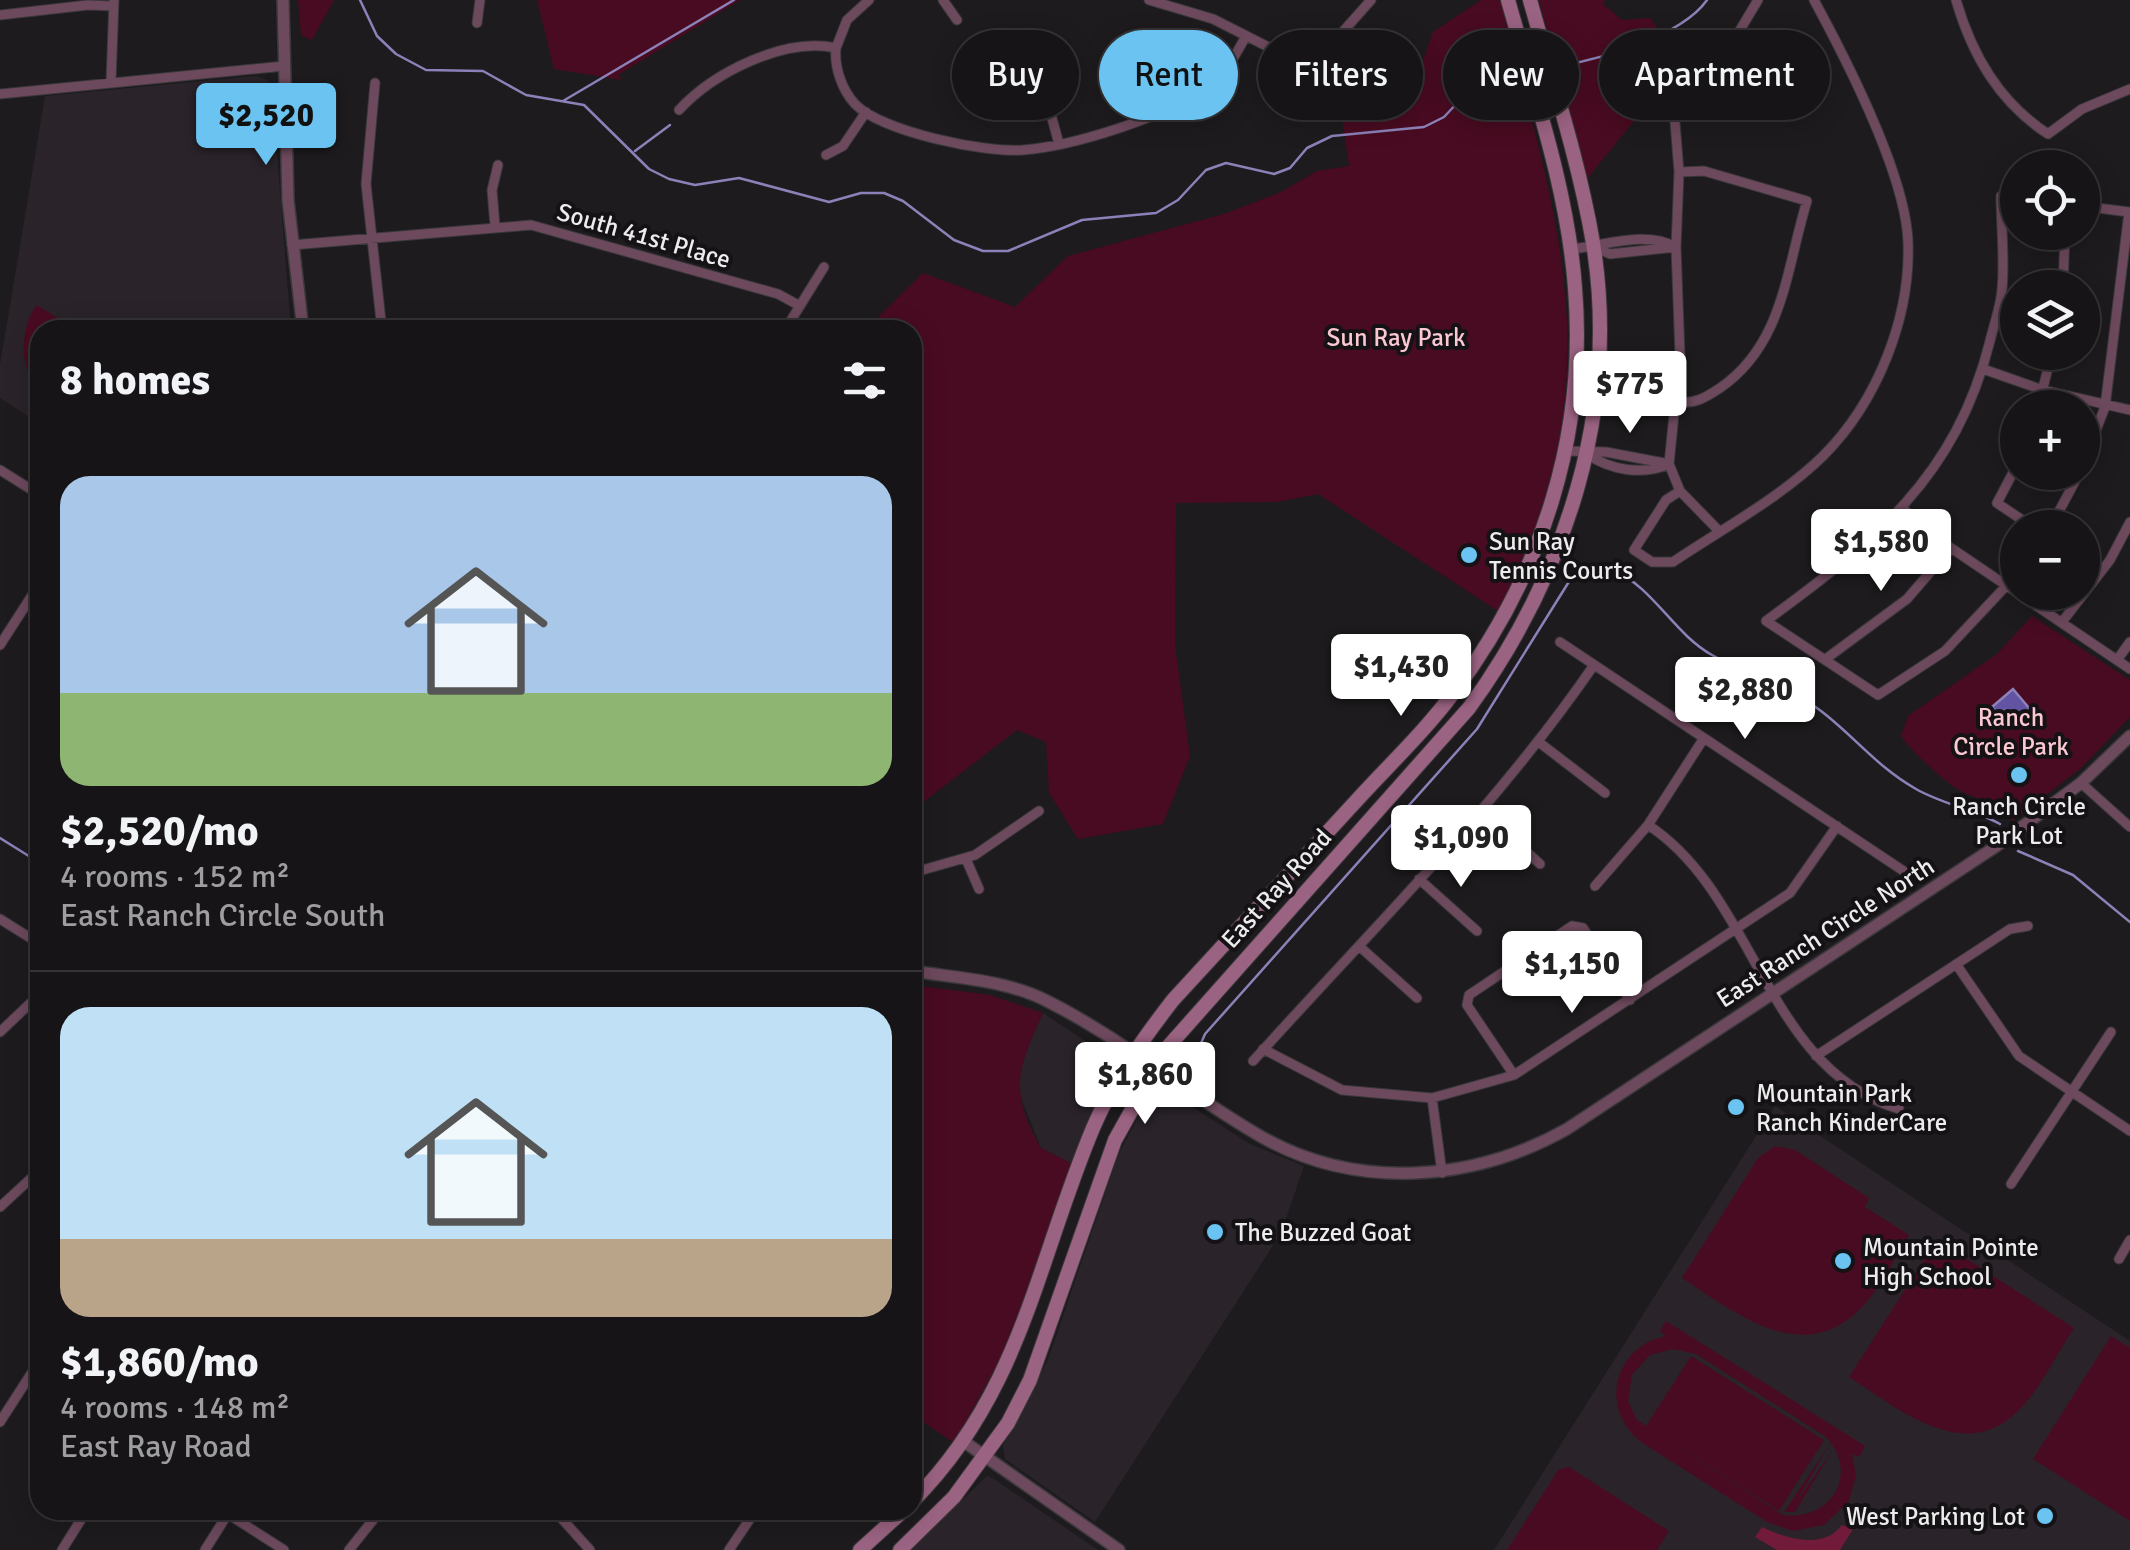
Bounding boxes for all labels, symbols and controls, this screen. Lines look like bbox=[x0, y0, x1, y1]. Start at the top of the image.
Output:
chip: Buy bbox=[952, 30, 1079, 120]
chip: Rent bbox=[1099, 30, 1238, 120]
chip: Filters bbox=[1258, 30, 1423, 120]
chip: New bbox=[1443, 30, 1579, 120]
chip: Apartment bbox=[1599, 30, 1830, 120]
pin: $2,520 bbox=[185, 83, 347, 168]
text: $2,520 bbox=[218, 96, 314, 135]
map controls bbox=[2000, 150, 2100, 610]
button: locate bbox=[2000, 150, 2100, 250]
street label: South 41st Place bbox=[554, 196, 734, 275]
button: layers bbox=[2000, 270, 2100, 370]
park label: Sun Ray Park bbox=[1326, 322, 1466, 353]
pin: $775 bbox=[1571, 351, 1689, 436]
icon: filters bbox=[837, 353, 892, 408]
text: 8 homes bbox=[60, 355, 210, 406]
text: $775 bbox=[1595, 364, 1665, 403]
button: + bbox=[2000, 390, 2100, 490]
pin: $1,580 bbox=[1800, 509, 1962, 594]
button: − bbox=[2000, 510, 2100, 610]
text: $1,580 bbox=[1833, 522, 1929, 561]
place label: Sun Ray Tennis Courts bbox=[1489, 526, 1633, 586]
icon: home bbox=[386, 541, 566, 721]
marker: Sun Ray Tennis Courts bbox=[1458, 544, 1480, 566]
pin: $1,430 bbox=[1320, 634, 1482, 719]
text: $1,430 bbox=[1353, 647, 1449, 686]
pin: $2,880 bbox=[1664, 657, 1826, 742]
text: $2,880 bbox=[1697, 670, 1793, 709]
park label: Ranch Circle Park bbox=[1953, 702, 2069, 762]
marker: Ranch Circle Park Lot bbox=[2008, 764, 2030, 786]
place label: Ranch Circle Park Lot bbox=[1952, 791, 2086, 851]
pin: $1,090 bbox=[1380, 805, 1542, 890]
text: $2,520/mo bbox=[60, 806, 259, 857]
text: $1,090 bbox=[1413, 818, 1509, 857]
street label: East Ray Road bbox=[1215, 822, 1338, 954]
street label: East Ranch Circle North bbox=[1711, 850, 1940, 1014]
text: 4 rooms · 152 m² bbox=[60, 857, 290, 896]
text: East Ranch Circle South bbox=[60, 896, 385, 935]
pin: $1,150 bbox=[1491, 931, 1653, 1016]
text: $1,150 bbox=[1524, 944, 1620, 983]
pin: $1,860 bbox=[1064, 1042, 1226, 1127]
text: $1,860 bbox=[1097, 1055, 1193, 1094]
icon: home bbox=[386, 1072, 566, 1252]
place label: Mountain Park Ranch KinderCare bbox=[1756, 1078, 1947, 1138]
marker: Mountain Park Ranch KinderCare bbox=[1725, 1096, 1747, 1118]
place label: The Buzzed Goat bbox=[1235, 1217, 1411, 1248]
marker: The Buzzed Goat bbox=[1204, 1221, 1226, 1243]
place label: Mountain Pointe High School bbox=[1863, 1232, 2039, 1292]
marker: Mountain Pointe High School bbox=[1832, 1250, 1854, 1272]
text: $1,860/mo bbox=[60, 1337, 259, 1388]
text: 4 rooms · 148 m² bbox=[60, 1388, 290, 1427]
text: East Ray Road bbox=[60, 1427, 252, 1466]
place label: West Parking Lot bbox=[1846, 1501, 2025, 1532]
marker: West Parking Lot bbox=[2034, 1505, 2056, 1527]

